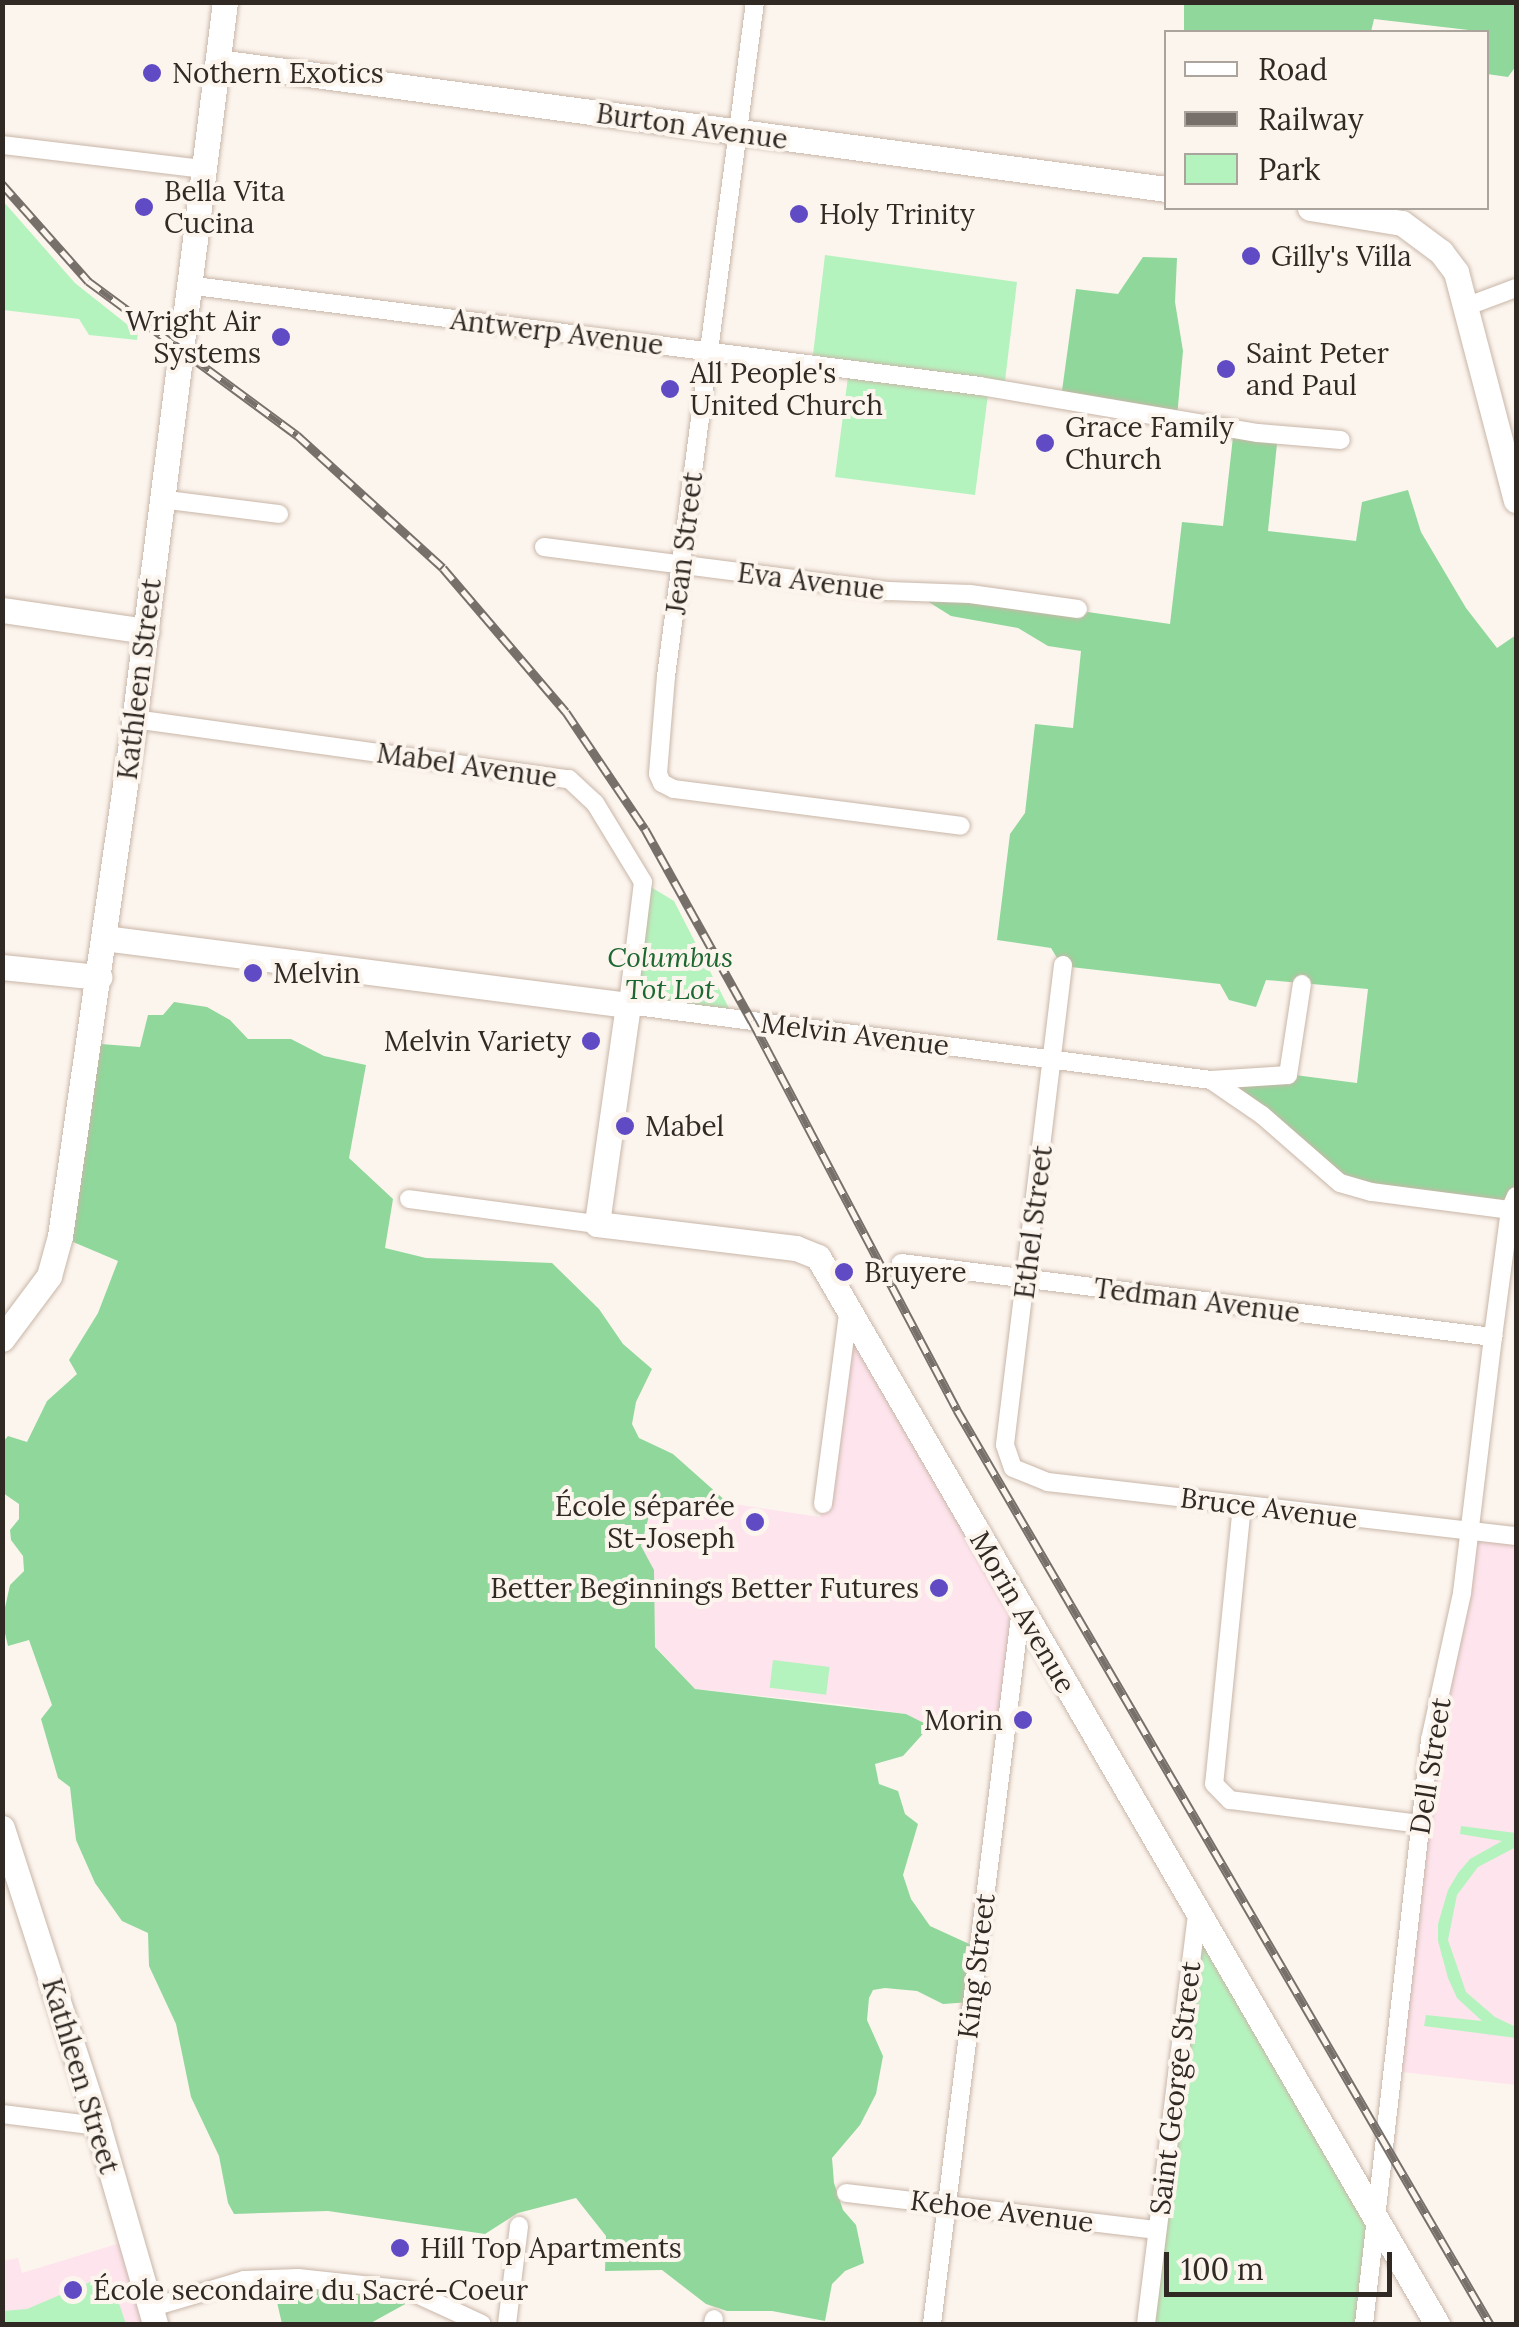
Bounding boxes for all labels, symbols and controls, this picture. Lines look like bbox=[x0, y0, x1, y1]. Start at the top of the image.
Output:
legend bbox=[1164, 30, 1489, 210]
text: Road bbox=[1258, 50, 1328, 88]
place label: Nothern Exotics bbox=[172, 56, 384, 90]
marker: Nothern Exotics bbox=[141, 62, 163, 84]
street label: Burton Avenue bbox=[594, 96, 790, 156]
text: Railway bbox=[1258, 100, 1364, 138]
text: Park bbox=[1258, 150, 1320, 188]
place label: Bella Vita Cucina bbox=[164, 174, 285, 240]
marker: Bella Vita Cucina bbox=[133, 196, 155, 218]
place label: Holy Trinity bbox=[819, 197, 975, 231]
marker: Holy Trinity bbox=[788, 203, 810, 225]
place label: Gilly's Villa bbox=[1271, 239, 1412, 273]
marker: Gilly's Villa bbox=[1240, 245, 1262, 267]
street label: Antwerp Avenue bbox=[449, 302, 665, 362]
place label: Wright Air Systems bbox=[126, 304, 261, 370]
marker: Wright Air Systems bbox=[270, 326, 292, 348]
place label: Saint Peter and Paul bbox=[1246, 336, 1389, 402]
place label: All People's United Church bbox=[690, 356, 883, 422]
marker: Saint Peter and Paul bbox=[1215, 358, 1237, 380]
marker: All People's United Church bbox=[659, 378, 681, 400]
place label: Grace Family Church bbox=[1065, 410, 1234, 476]
marker: Grace Family Church bbox=[1034, 432, 1056, 454]
street label: Jean Street bbox=[659, 470, 709, 616]
street label: Eva Avenue bbox=[736, 555, 886, 607]
street label: Kathleen Street bbox=[110, 576, 168, 782]
street label: Mabel Avenue bbox=[375, 736, 559, 794]
park label: Columbus Tot Lot bbox=[607, 940, 733, 1006]
place label: Melvin bbox=[273, 956, 360, 990]
marker: Melvin bbox=[242, 962, 264, 984]
street label: Melvin Avenue bbox=[759, 1006, 951, 1062]
place label: Melvin Variety bbox=[384, 1024, 571, 1058]
marker: Melvin Variety bbox=[580, 1030, 602, 1052]
place label: Mabel bbox=[645, 1109, 724, 1143]
marker: Mabel bbox=[614, 1115, 636, 1137]
street label: Ethel Street bbox=[1007, 1143, 1059, 1301]
place label: Bruyere bbox=[864, 1255, 967, 1289]
marker: Bruyere bbox=[833, 1261, 855, 1283]
street label: Tedman Avenue bbox=[1092, 1271, 1302, 1329]
street label: Bruce Avenue bbox=[1178, 1480, 1360, 1536]
place label: École séparée St-Joseph bbox=[555, 1489, 735, 1555]
marker: École séparée St-Joseph bbox=[744, 1511, 766, 1533]
street label: Morin Avenue bbox=[963, 1525, 1083, 1699]
place label: Better Beginnings Better Futures bbox=[490, 1571, 919, 1605]
marker: Better Beginnings Better Futures bbox=[928, 1577, 950, 1599]
street label: Dell Street bbox=[1403, 1695, 1457, 1837]
place label: Morin bbox=[924, 1703, 1003, 1737]
marker: Morin bbox=[1012, 1709, 1034, 1731]
street label: King Street bbox=[950, 1891, 1002, 2041]
street label: Saint George Street bbox=[1143, 1959, 1207, 2217]
street label: Kathleen Street bbox=[35, 1974, 127, 2178]
street label: Kehoe Avenue bbox=[908, 2183, 1096, 2239]
place label: Hill Top Apartments bbox=[420, 2231, 682, 2265]
scale bar bbox=[1169, 2232, 1396, 2294]
marker: Hill Top Apartments bbox=[389, 2237, 411, 2259]
text: 100 m bbox=[1181, 2250, 1264, 2288]
place label: École secondaire du Sacré-Coeur bbox=[93, 2273, 528, 2307]
marker: École secondaire du Sacré-Coeur bbox=[62, 2279, 84, 2301]

